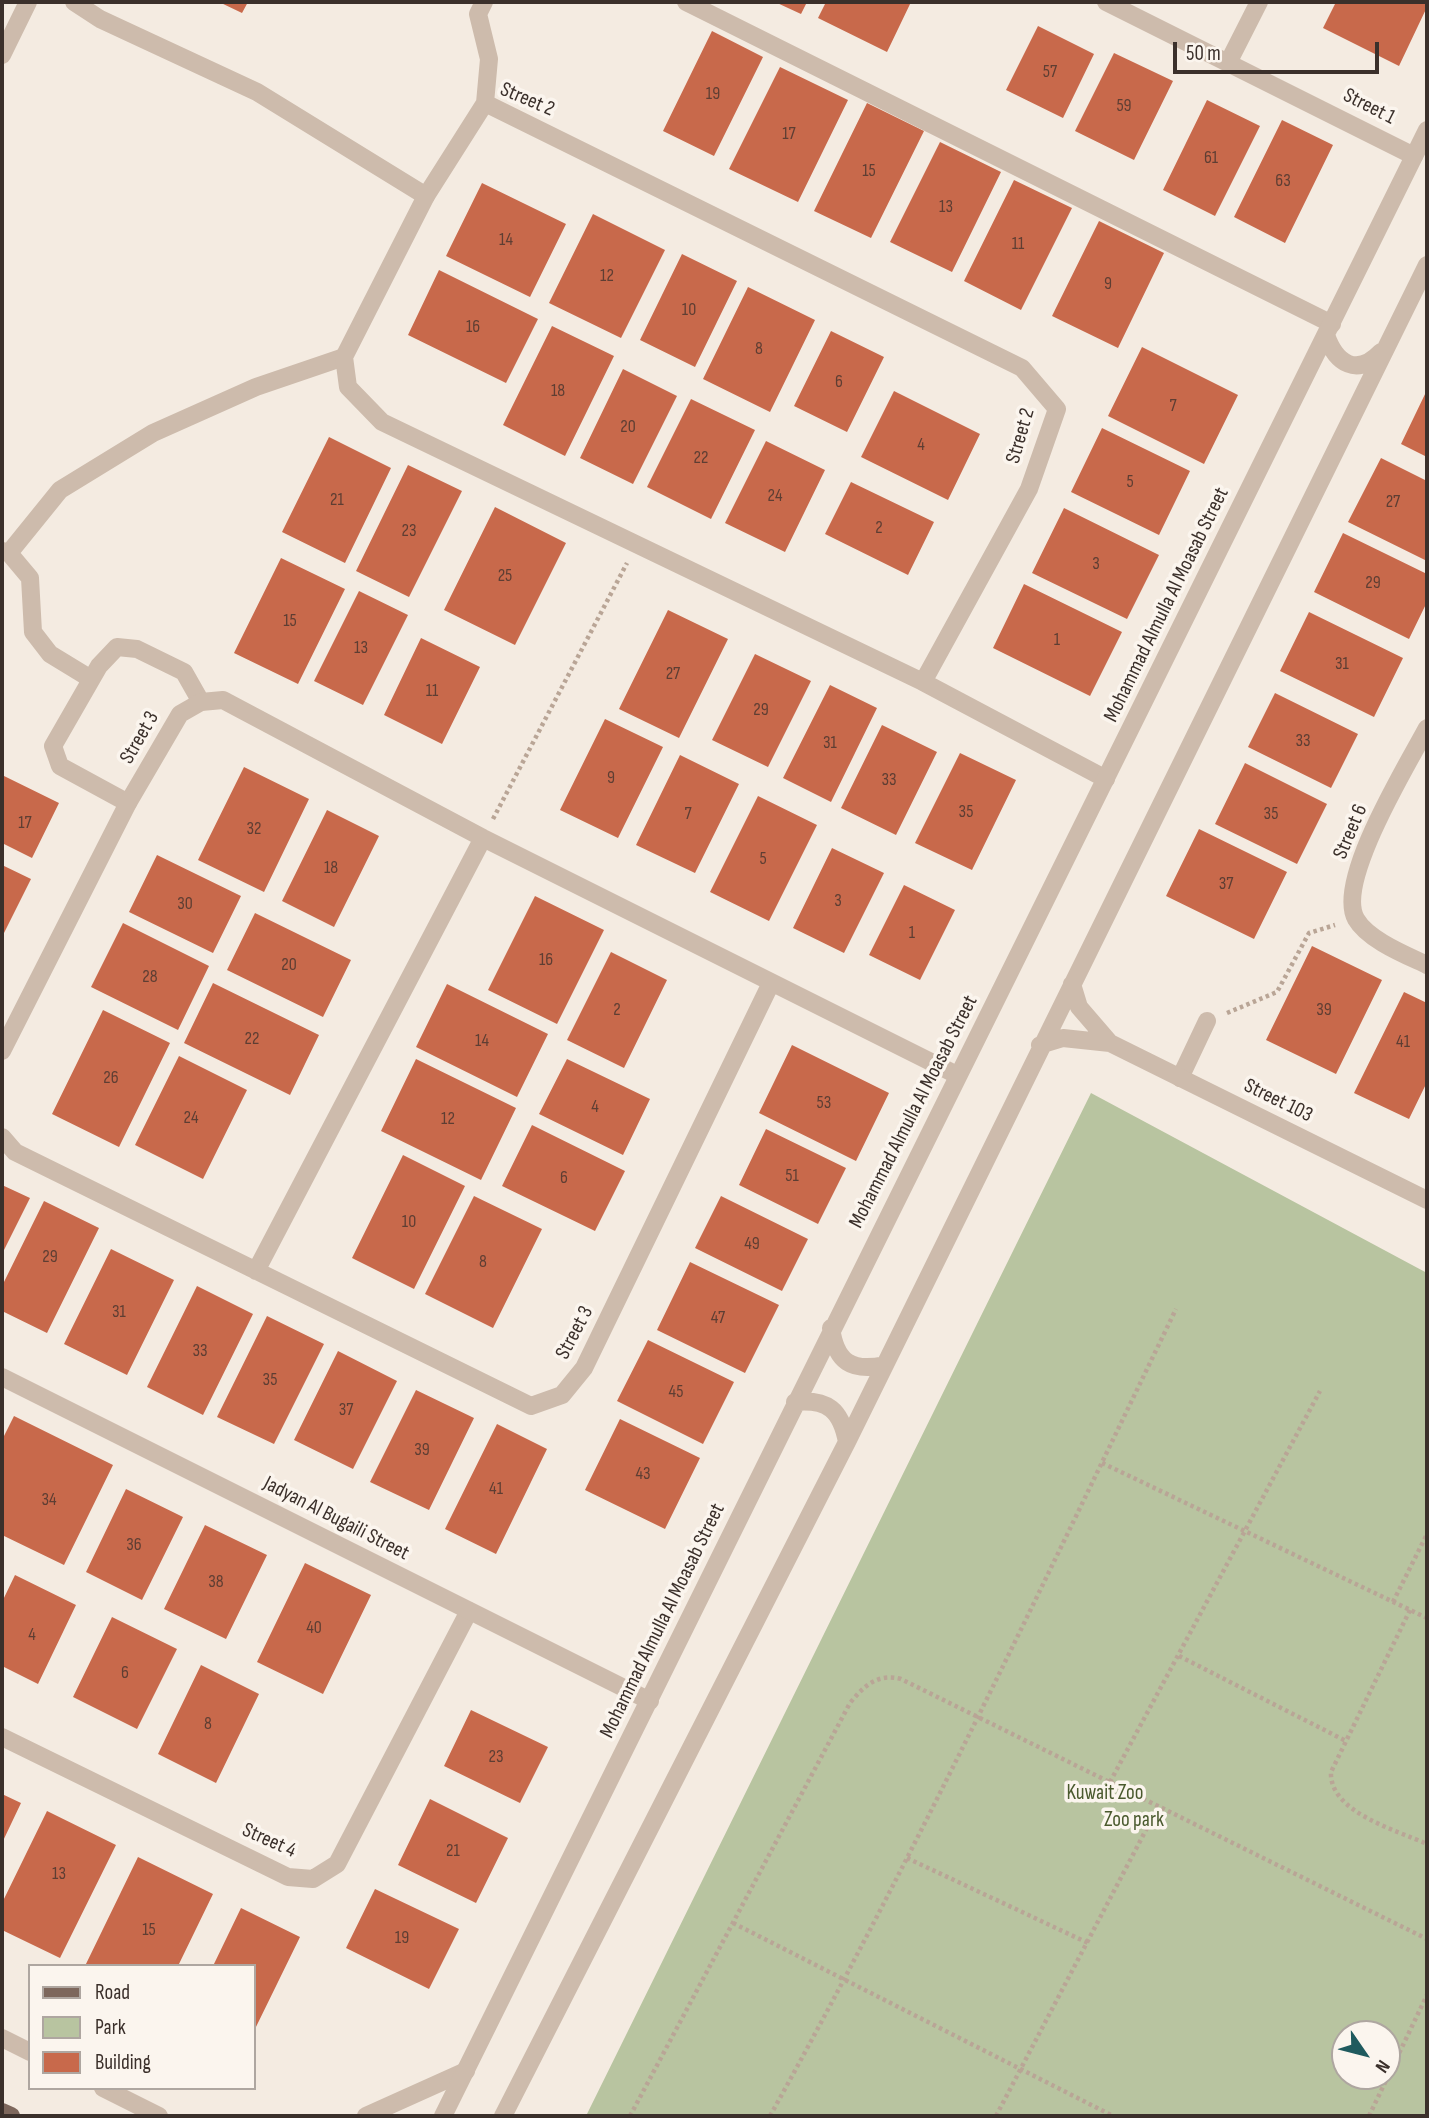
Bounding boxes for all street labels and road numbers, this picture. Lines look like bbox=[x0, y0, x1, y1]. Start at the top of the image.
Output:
street label: Street 2 bbox=[496, 77, 558, 123]
street label: Street 1 bbox=[1339, 83, 1399, 131]
street label: Street 2 bbox=[1001, 405, 1041, 467]
street label: Mohammad Almulla Al Moasab Street bbox=[1099, 484, 1235, 726]
street label: Street 3 bbox=[115, 707, 165, 769]
street label: Street 6 bbox=[1328, 801, 1374, 863]
street label: Mohammad Almulla Al Moasab Street bbox=[844, 991, 984, 1233]
street label: Street 103 bbox=[1240, 1074, 1316, 1128]
street label: Street 3 bbox=[551, 1302, 599, 1364]
street label: Jadyan Al Bugaili Street bbox=[259, 1471, 413, 1567]
street label: Mohammad Almulla Al Moasab Street bbox=[595, 1500, 731, 1742]
street label: Street 4 bbox=[238, 1818, 300, 1864]

